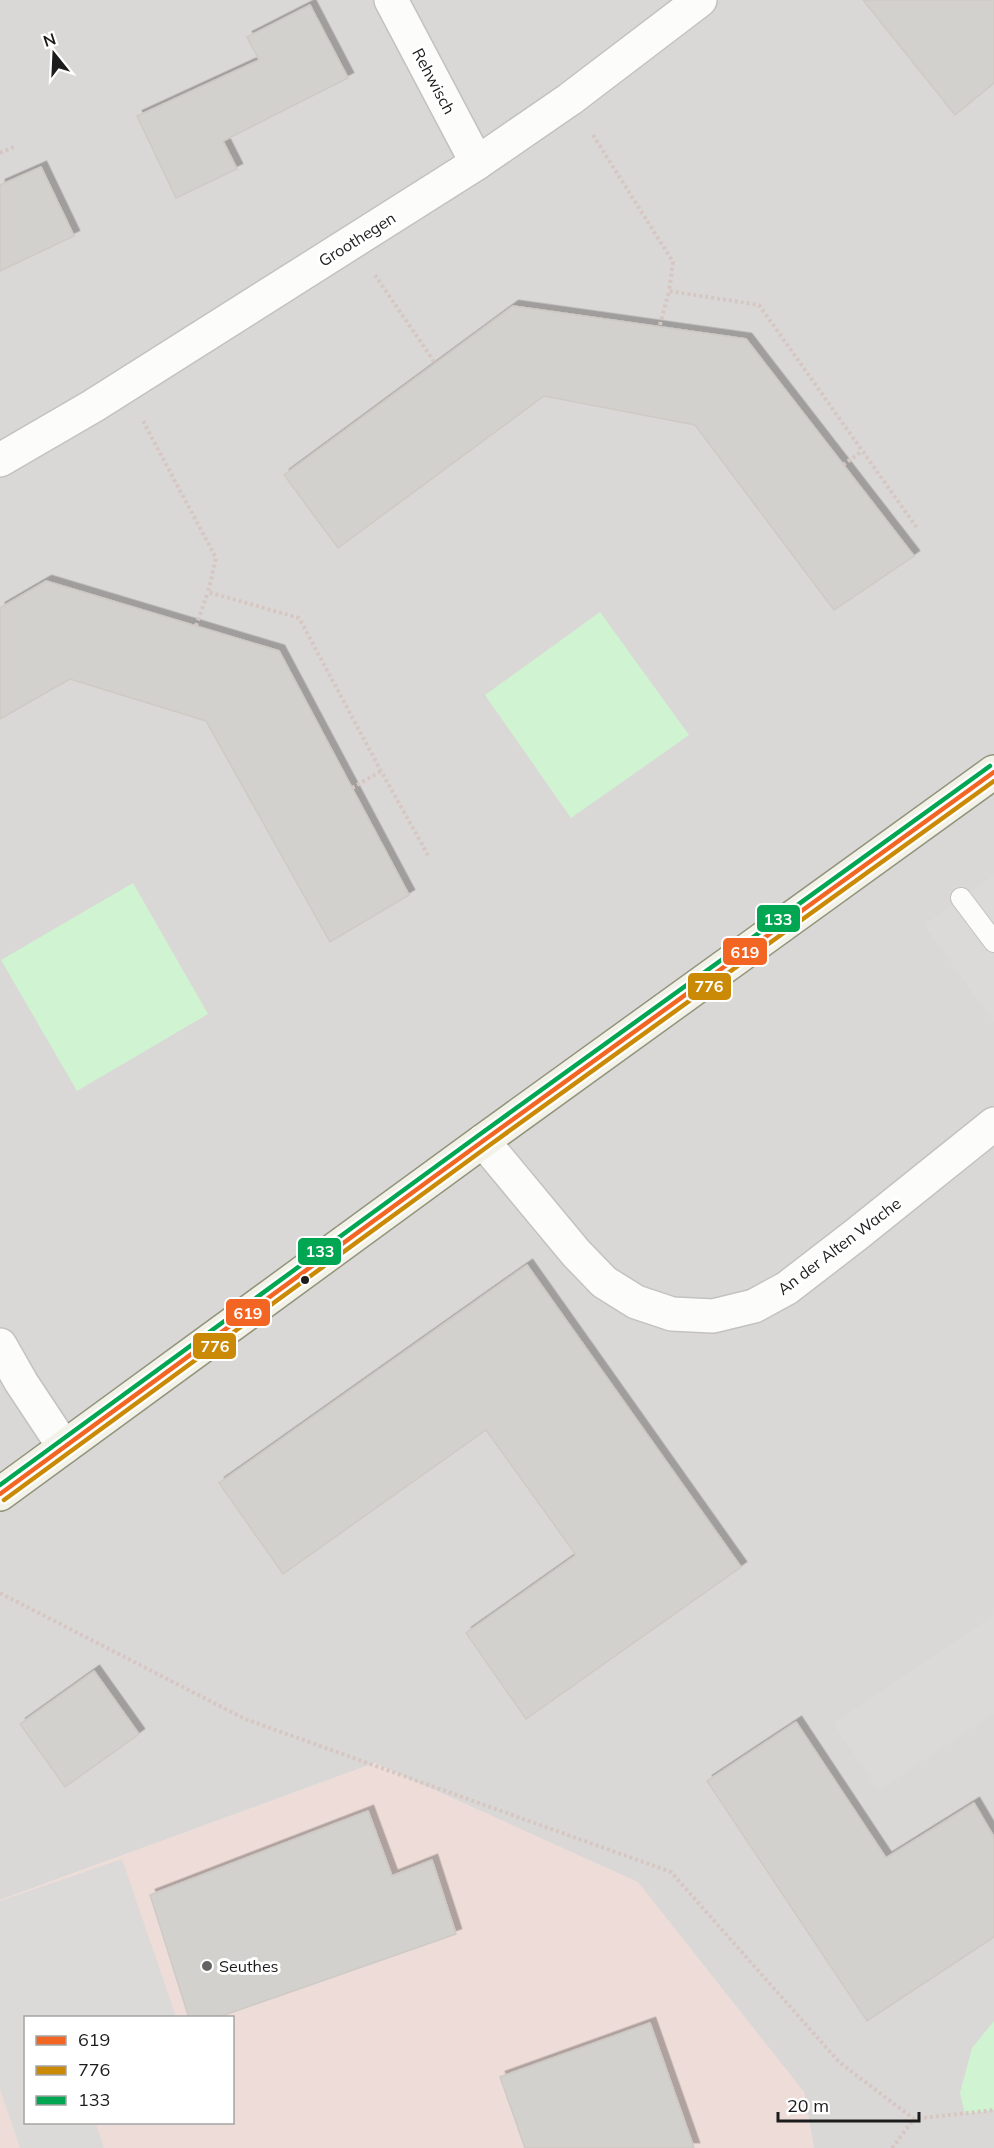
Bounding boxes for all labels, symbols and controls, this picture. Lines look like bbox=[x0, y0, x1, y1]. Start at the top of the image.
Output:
north arrow bbox=[24, 24, 84, 84]
text: N bbox=[41, 28, 58, 51]
street label: Rehwisch bbox=[408, 45, 460, 117]
street label: Groothegen bbox=[315, 207, 399, 271]
line badge: 133 bbox=[756, 904, 801, 933]
text: 133 bbox=[764, 909, 792, 929]
line badge: 619 bbox=[722, 937, 768, 966]
text: 619 bbox=[731, 942, 759, 962]
line badge: 776 bbox=[687, 972, 732, 1001]
text: 776 bbox=[695, 976, 724, 996]
street label: An der Alten Wache bbox=[773, 1193, 905, 1299]
line badge: 133 bbox=[297, 1237, 342, 1266]
text: 133 bbox=[306, 1241, 334, 1261]
unlabelled marker bbox=[299, 1274, 311, 1286]
line badge: 619 bbox=[225, 1298, 271, 1327]
text: 619 bbox=[234, 1303, 262, 1323]
line badge: 776 bbox=[192, 1332, 237, 1360]
text: 776 bbox=[201, 1336, 230, 1356]
place label: Seuthes bbox=[219, 1956, 279, 1976]
marker: Seuthes bbox=[200, 1959, 214, 1973]
legend bbox=[24, 2016, 234, 2124]
text: 619 bbox=[78, 2028, 110, 2051]
text: 776 bbox=[78, 2058, 110, 2081]
scale bar bbox=[778, 2085, 919, 2123]
text: 133 bbox=[78, 2088, 110, 2111]
text: 20 m bbox=[787, 2094, 829, 2117]

